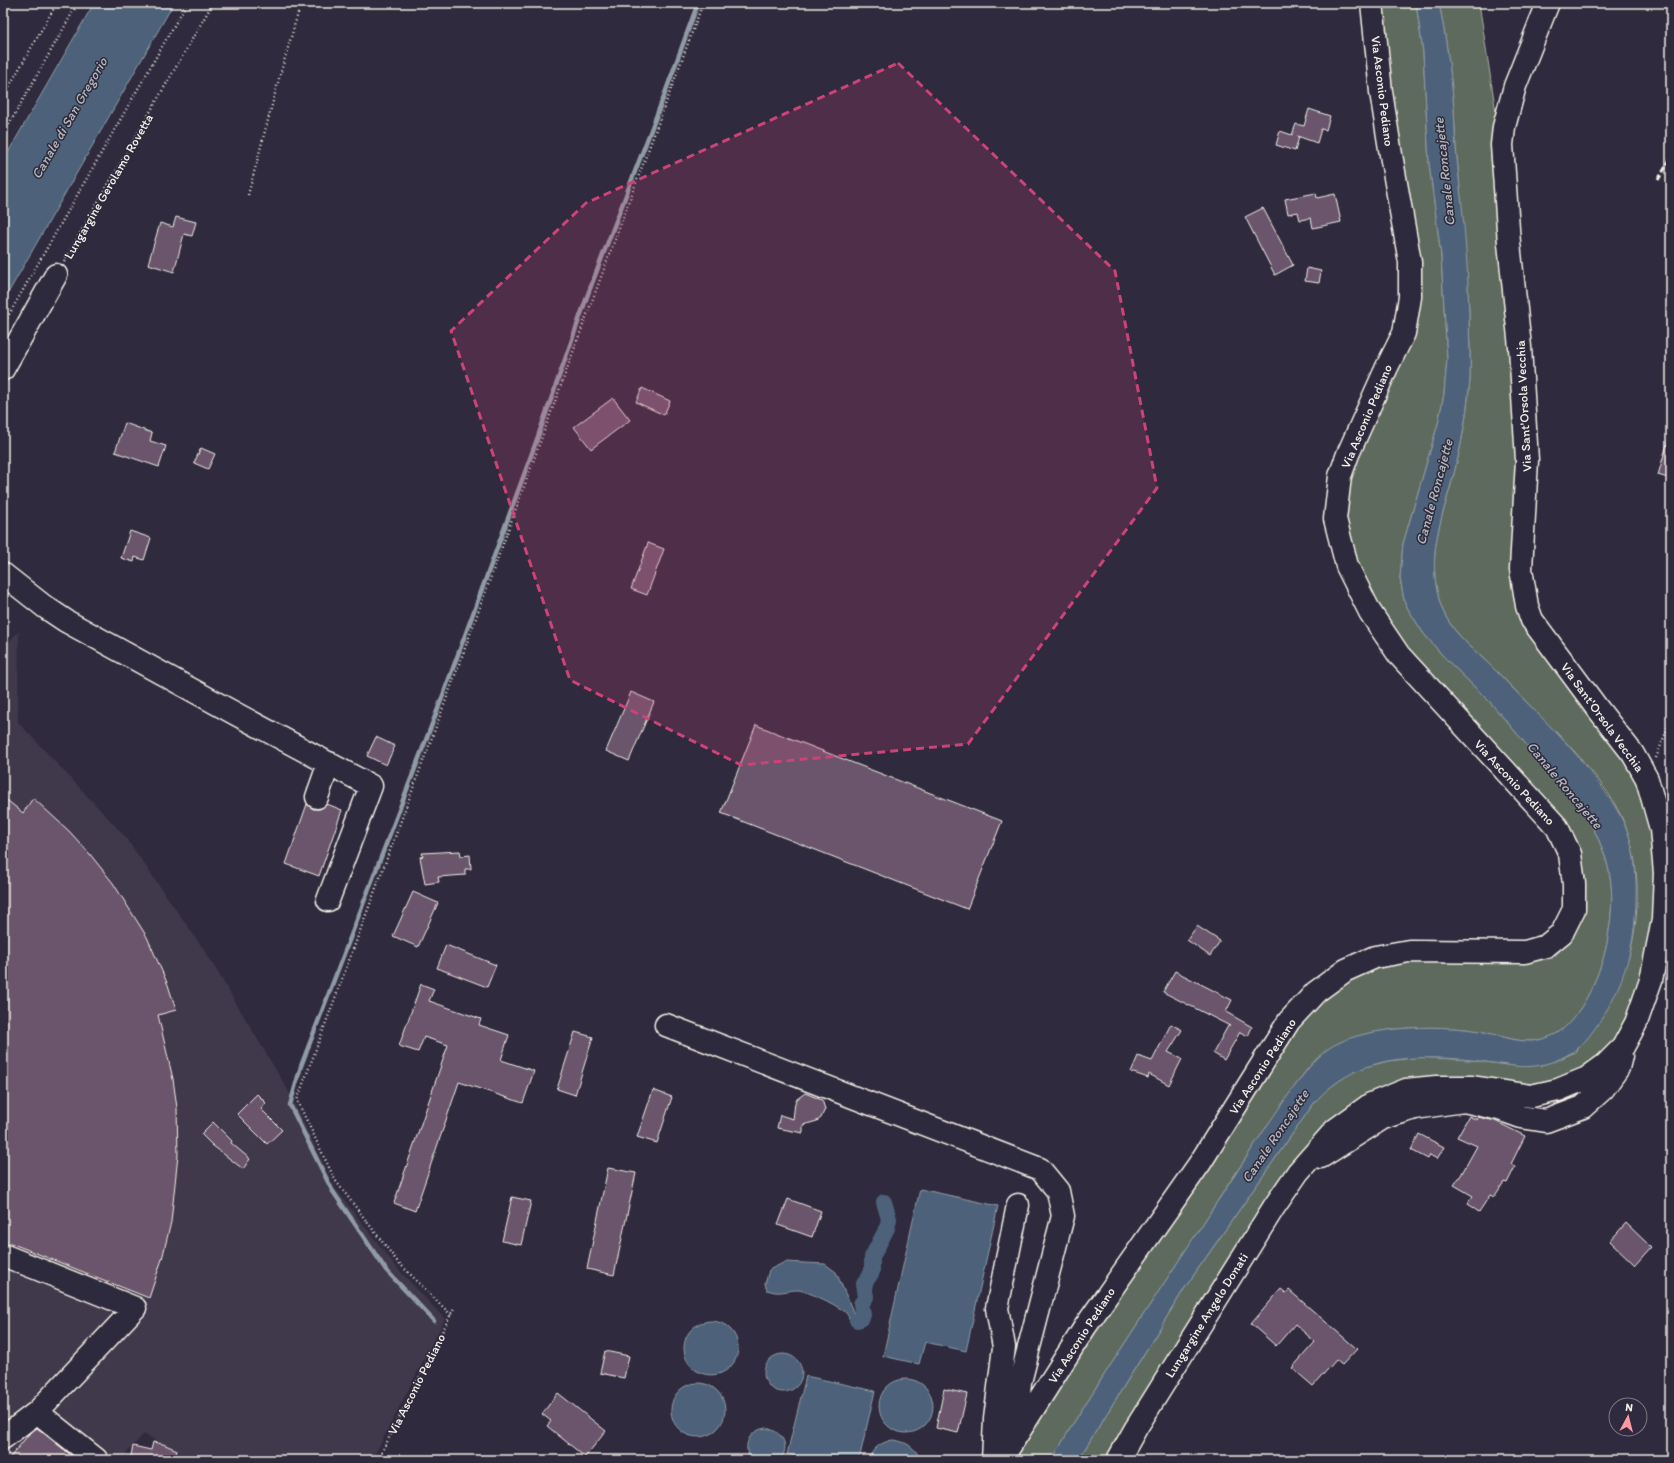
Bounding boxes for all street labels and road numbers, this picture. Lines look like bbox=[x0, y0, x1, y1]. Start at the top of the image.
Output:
street label: Via Asconio Pediano bbox=[1368, 35, 1397, 148]
street label: Lungargine Gerolamo Rovetta bbox=[61, 111, 156, 261]
street label: Via Sant'Orsola Vecchia bbox=[1513, 339, 1534, 472]
street label: Via Asconio Pediano bbox=[1338, 362, 1395, 470]
street label: Via Sant'Orsola Vecchia bbox=[1558, 660, 1648, 775]
street label: Via Asconio Pediano bbox=[1471, 737, 1558, 828]
street label: Via Asconio Pediano bbox=[1226, 1015, 1299, 1117]
street label: Lungargine Angelo Donati bbox=[1162, 1250, 1251, 1380]
street label: Via Asconio Pediano bbox=[1045, 1284, 1118, 1386]
street label: Via Asconio Pediano bbox=[385, 1331, 449, 1437]

